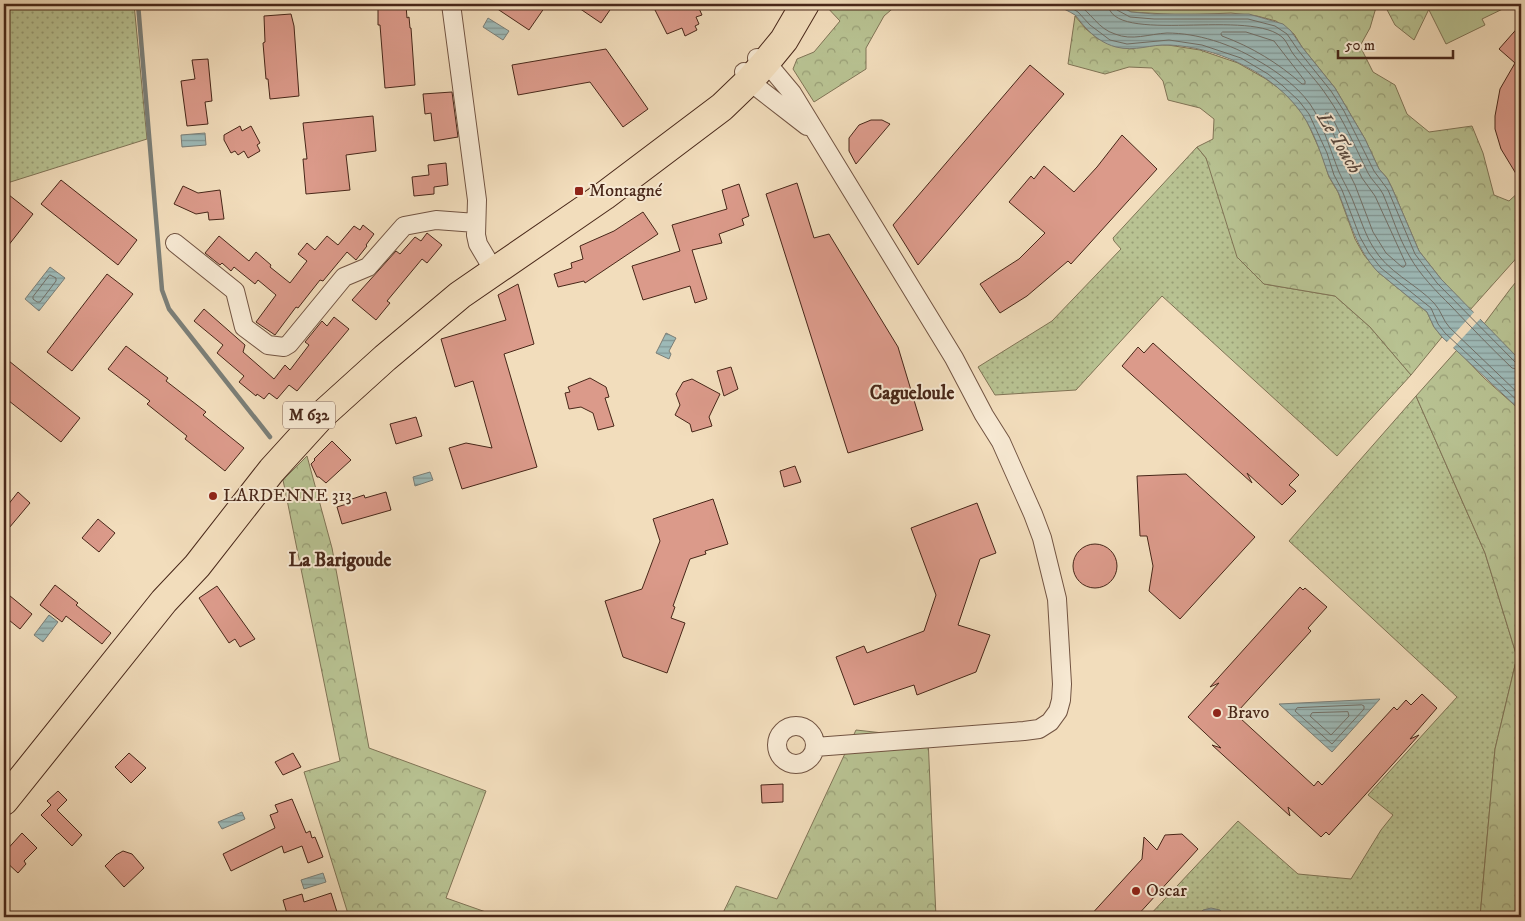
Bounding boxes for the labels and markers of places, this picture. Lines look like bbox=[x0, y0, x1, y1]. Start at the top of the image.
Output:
place label: Montagné bbox=[589, 180, 663, 202]
marker: Montagné bbox=[573, 185, 585, 197]
place label: LARDENNE 313 bbox=[223, 485, 352, 507]
marker: LARDENNE 313 bbox=[207, 490, 219, 502]
place label: Bravo bbox=[1227, 702, 1269, 724]
marker: Bravo bbox=[1211, 707, 1223, 719]
place label: Oscar bbox=[1146, 880, 1187, 902]
marker: Oscar bbox=[1130, 885, 1142, 897]

